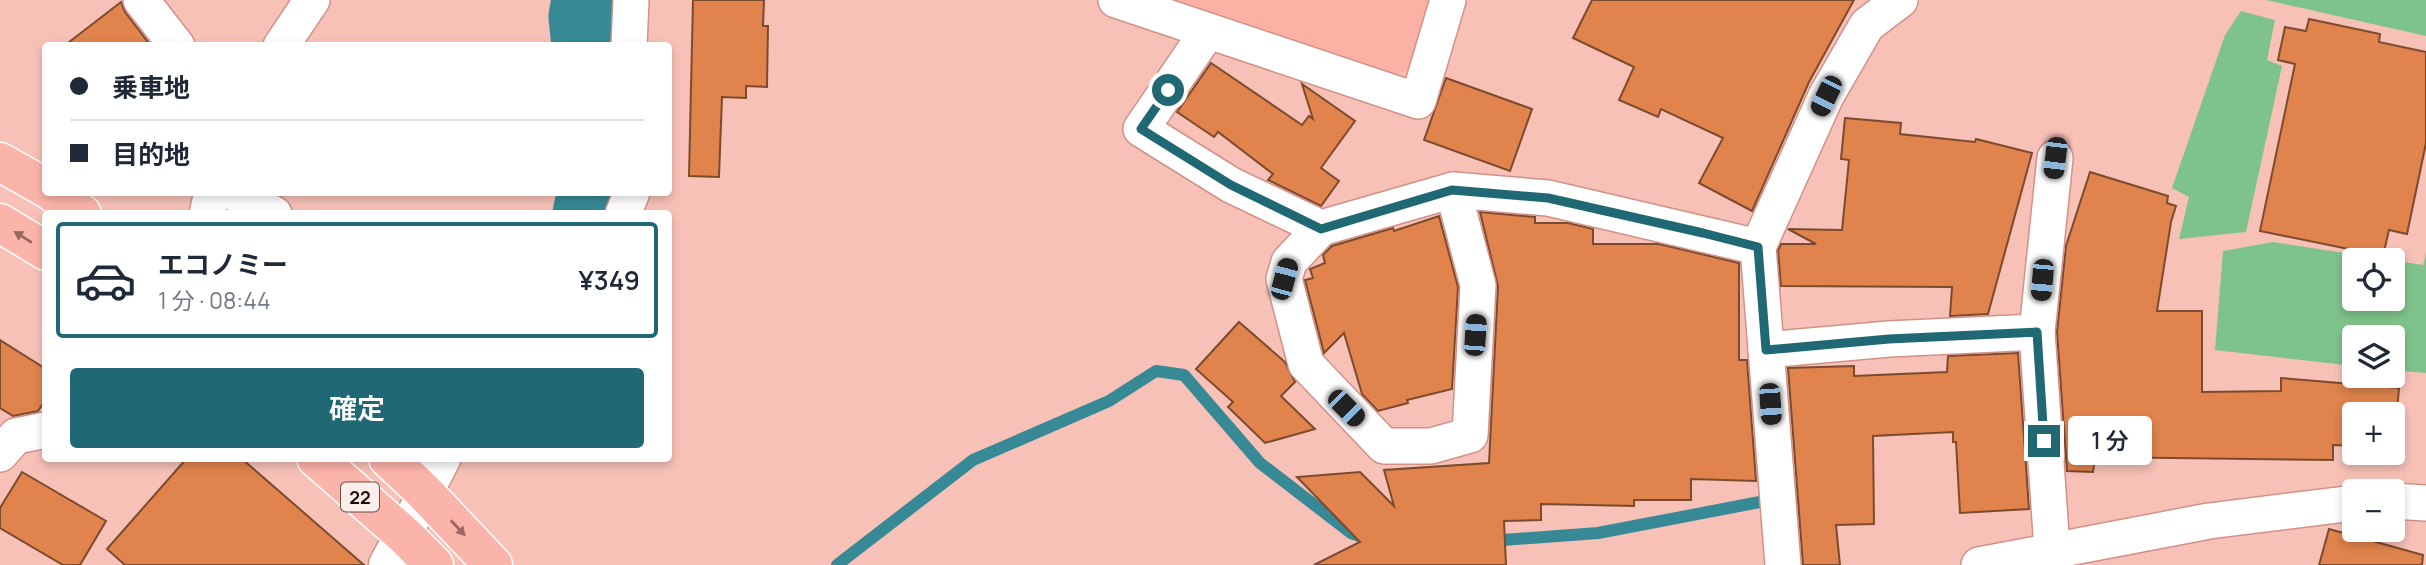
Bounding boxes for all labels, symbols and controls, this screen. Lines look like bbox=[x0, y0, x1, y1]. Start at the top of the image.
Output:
text: 乗車地 bbox=[112, 69, 190, 105]
car bbox=[1808, 73, 1845, 119]
route start bbox=[1152, 74, 1184, 106]
text: 目的地 bbox=[112, 136, 190, 172]
car bbox=[2043, 136, 2068, 180]
one-way arrow bbox=[13, 230, 33, 243]
text: エコノミー bbox=[158, 246, 288, 282]
map controls bbox=[2342, 248, 2405, 542]
button: locate bbox=[2342, 248, 2405, 311]
icon: car bbox=[74, 249, 137, 312]
car bbox=[1269, 256, 1300, 302]
car bbox=[2030, 258, 2055, 302]
text: ¥349 bbox=[578, 262, 640, 298]
text: 1 分 · 08:44 bbox=[158, 284, 271, 316]
car bbox=[1464, 313, 1487, 357]
button: layers bbox=[2342, 325, 2405, 388]
button: 確定 bbox=[70, 368, 644, 448]
car bbox=[1759, 382, 1782, 426]
car bbox=[1324, 386, 1369, 430]
button: + bbox=[2342, 402, 2405, 465]
callout: 1 分 bbox=[2068, 416, 2152, 466]
text: 1 分 bbox=[2091, 424, 2129, 456]
route end bbox=[2028, 425, 2060, 457]
button: − bbox=[2342, 479, 2405, 542]
road number: 22 bbox=[341, 482, 379, 512]
one-way arrow bbox=[450, 519, 466, 536]

